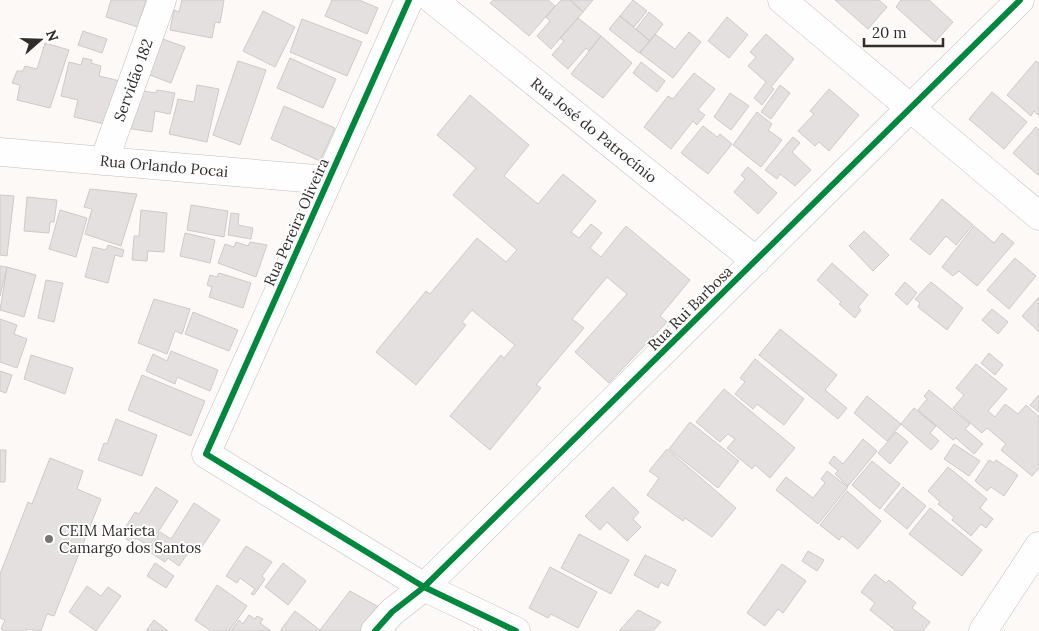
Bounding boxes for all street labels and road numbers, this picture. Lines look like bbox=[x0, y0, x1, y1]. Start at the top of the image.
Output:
street label: Servidão 182 bbox=[109, 36, 157, 124]
street label: Rua José do Patrocínio bbox=[527, 73, 661, 187]
street label: Rua Orlando Pocai bbox=[99, 151, 229, 181]
street label: Rua Pereira Oliveira bbox=[259, 155, 333, 289]
street label: Rua Rui Barbosa bbox=[644, 261, 737, 354]

